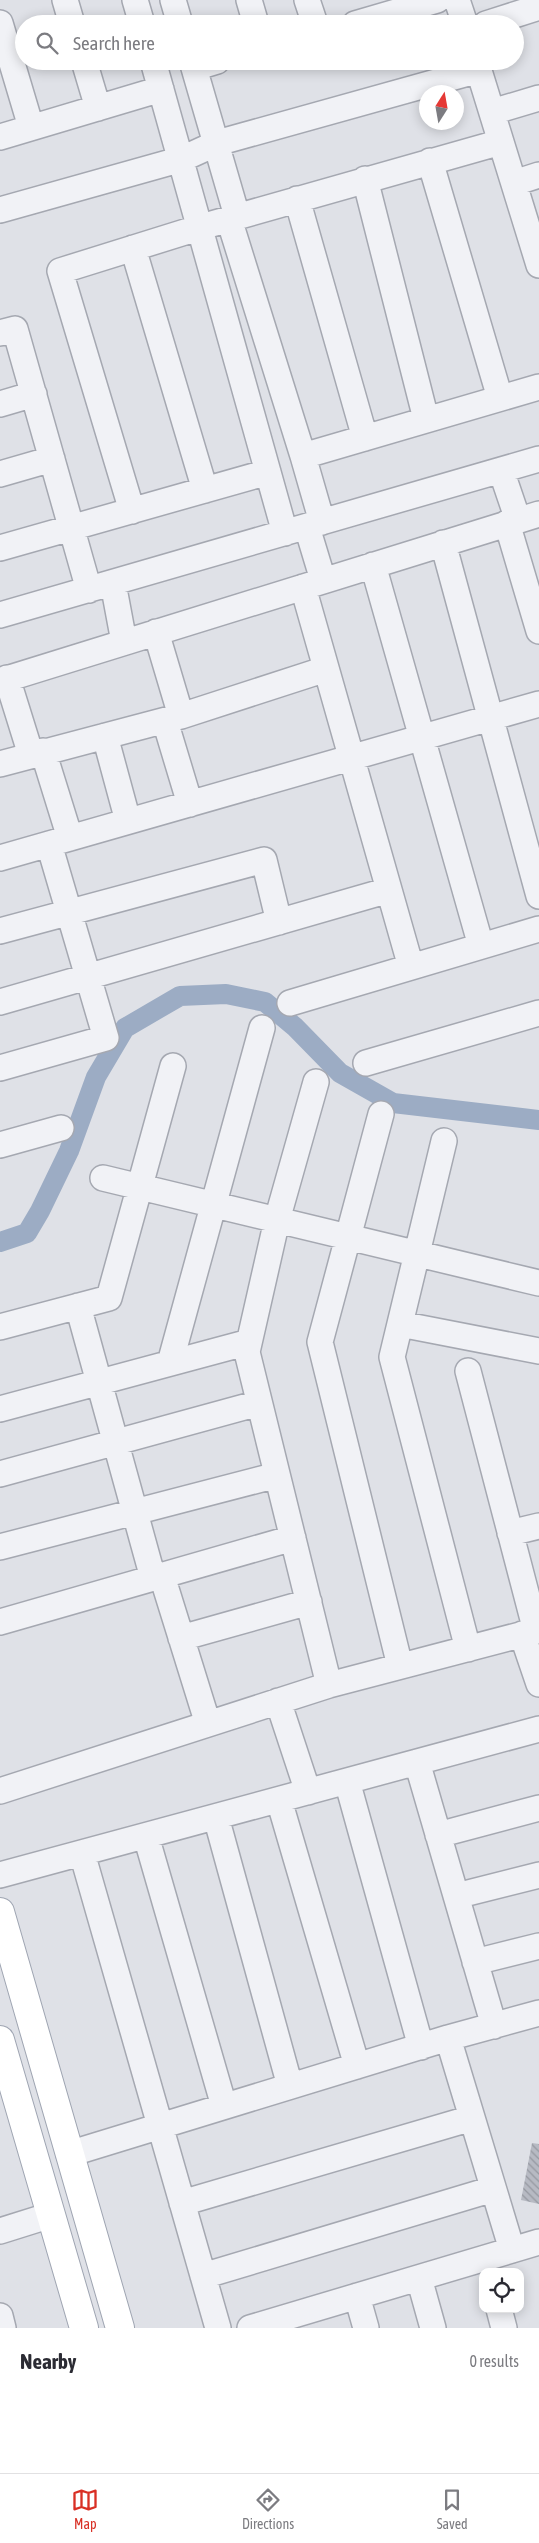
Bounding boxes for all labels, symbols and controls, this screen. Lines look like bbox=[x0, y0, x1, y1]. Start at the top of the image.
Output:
search box bbox=[15, 15, 524, 70]
icon: search bbox=[33, 29, 61, 57]
text: Search here bbox=[73, 32, 155, 54]
north arrow bbox=[419, 85, 464, 130]
map controls bbox=[479, 2268, 524, 2313]
button: locate bbox=[479, 2268, 524, 2313]
text: Nearby bbox=[20, 2349, 76, 2373]
text: 0 results bbox=[469, 2352, 519, 2370]
tab: Map bbox=[71, 2486, 99, 2532]
tab: Directions bbox=[242, 2486, 294, 2532]
tab: Saved bbox=[437, 2486, 468, 2532]

